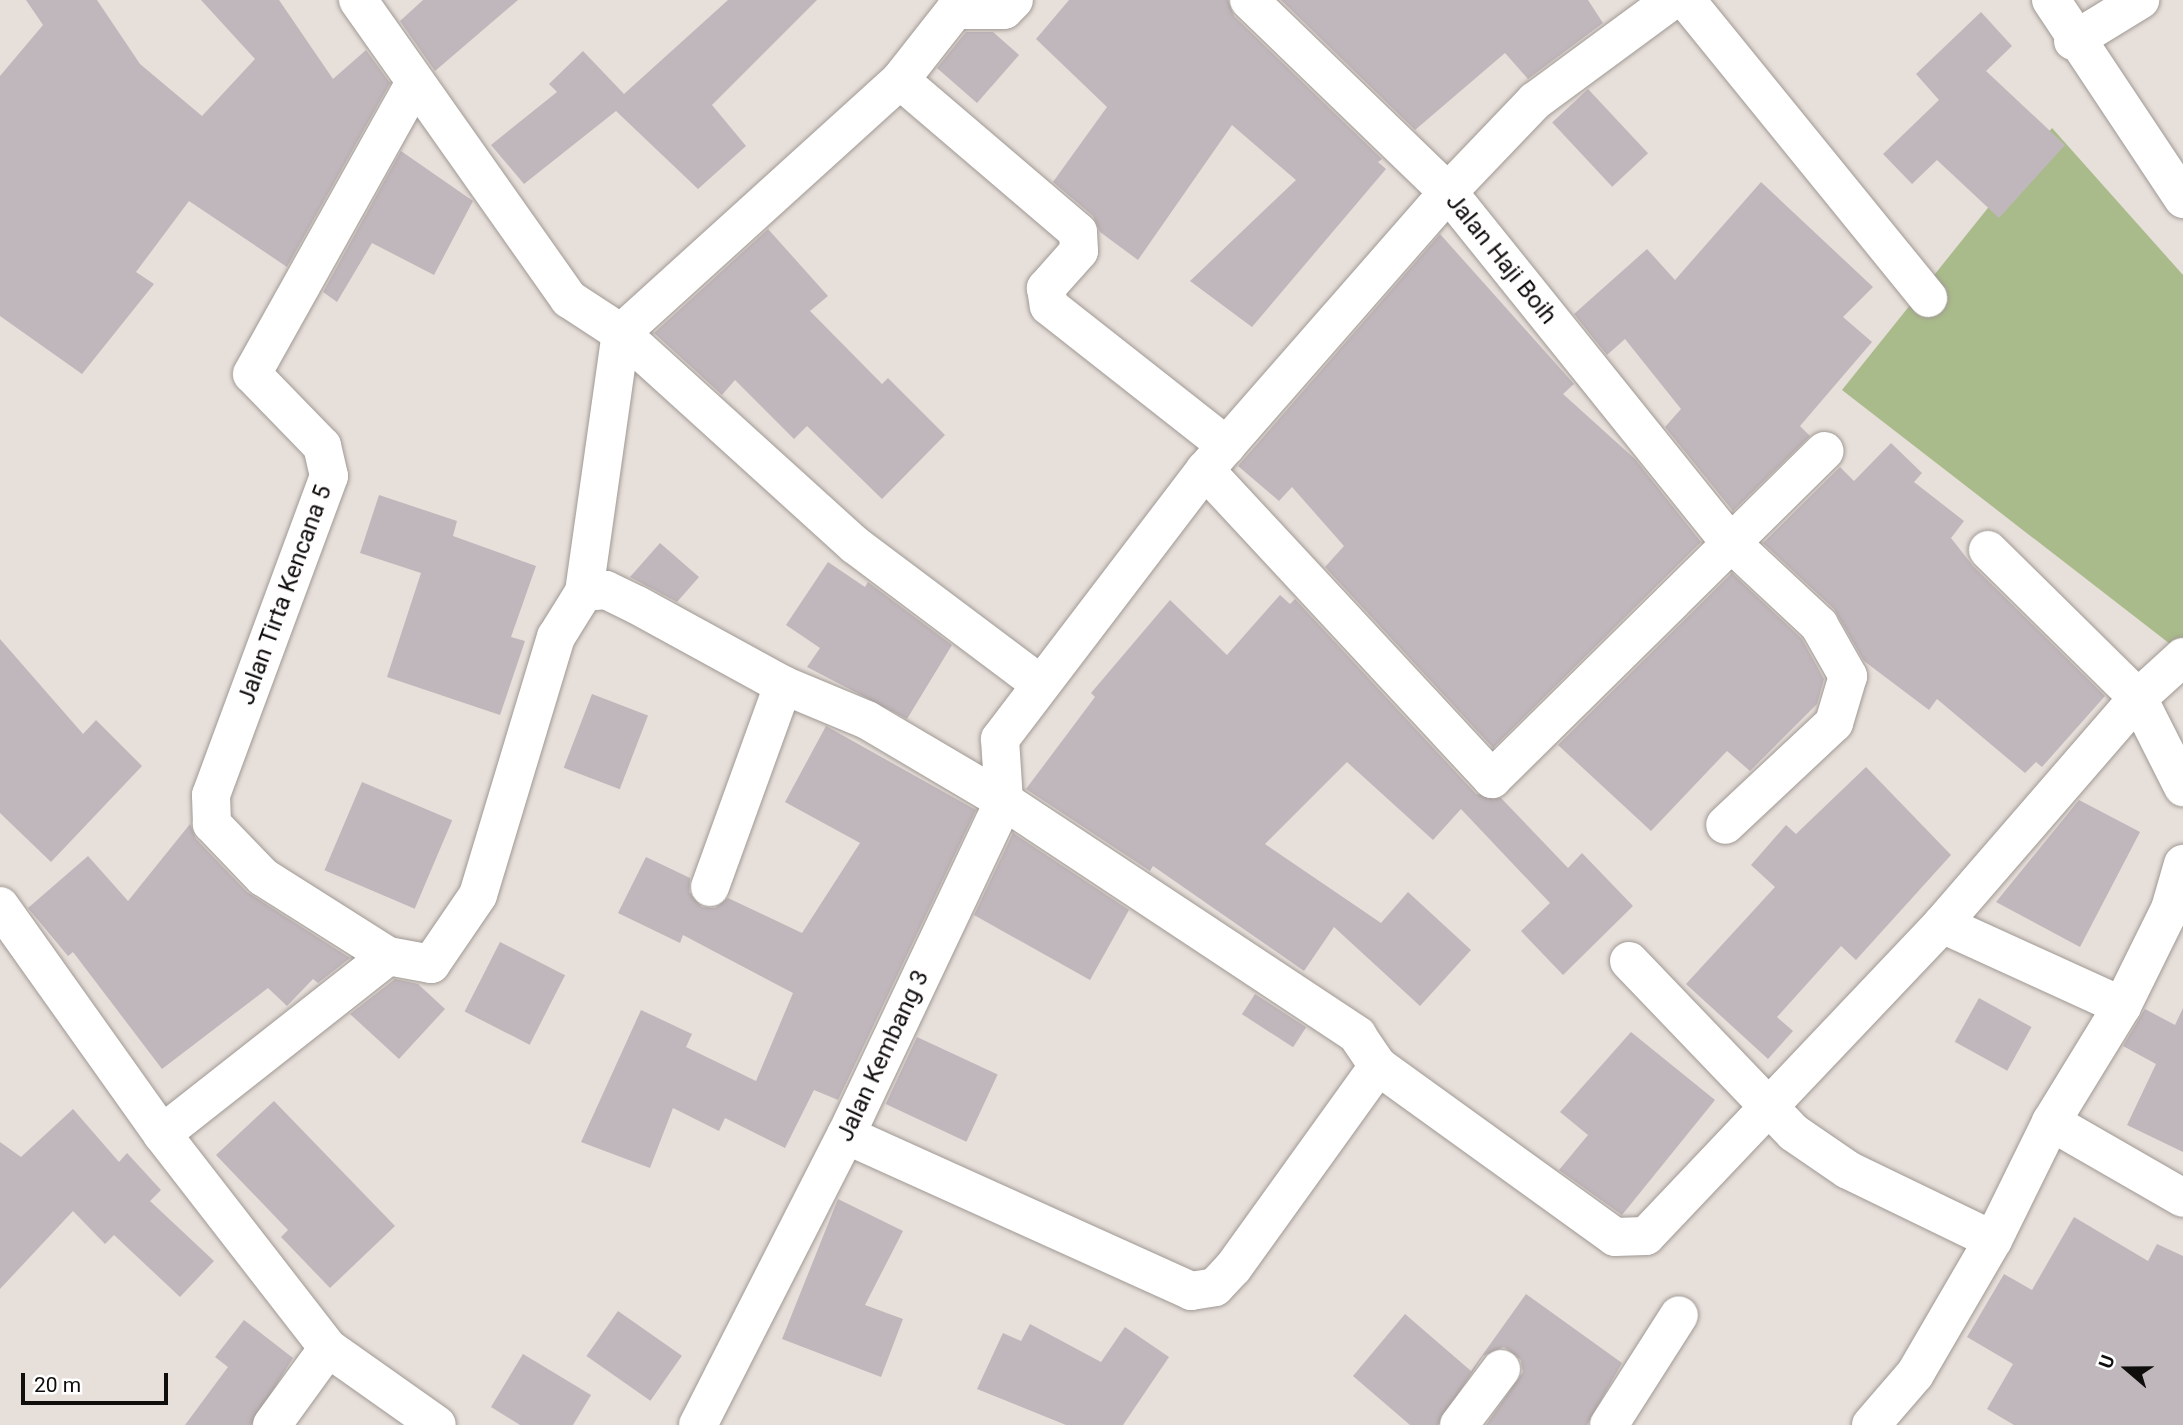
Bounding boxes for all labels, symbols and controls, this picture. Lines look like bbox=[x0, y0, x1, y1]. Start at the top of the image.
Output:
street label: Jalan Haji Boih bbox=[1440, 188, 1562, 330]
street label: Jalan Tirta Kencana 5 bbox=[232, 481, 338, 709]
street label: Jalan Kembang 3 bbox=[831, 966, 935, 1146]
north arrow bbox=[2092, 1334, 2162, 1404]
text: U bbox=[2094, 1352, 2120, 1371]
scale bar bbox=[24, 1358, 172, 1402]
text: 20 m bbox=[34, 1373, 81, 1397]

